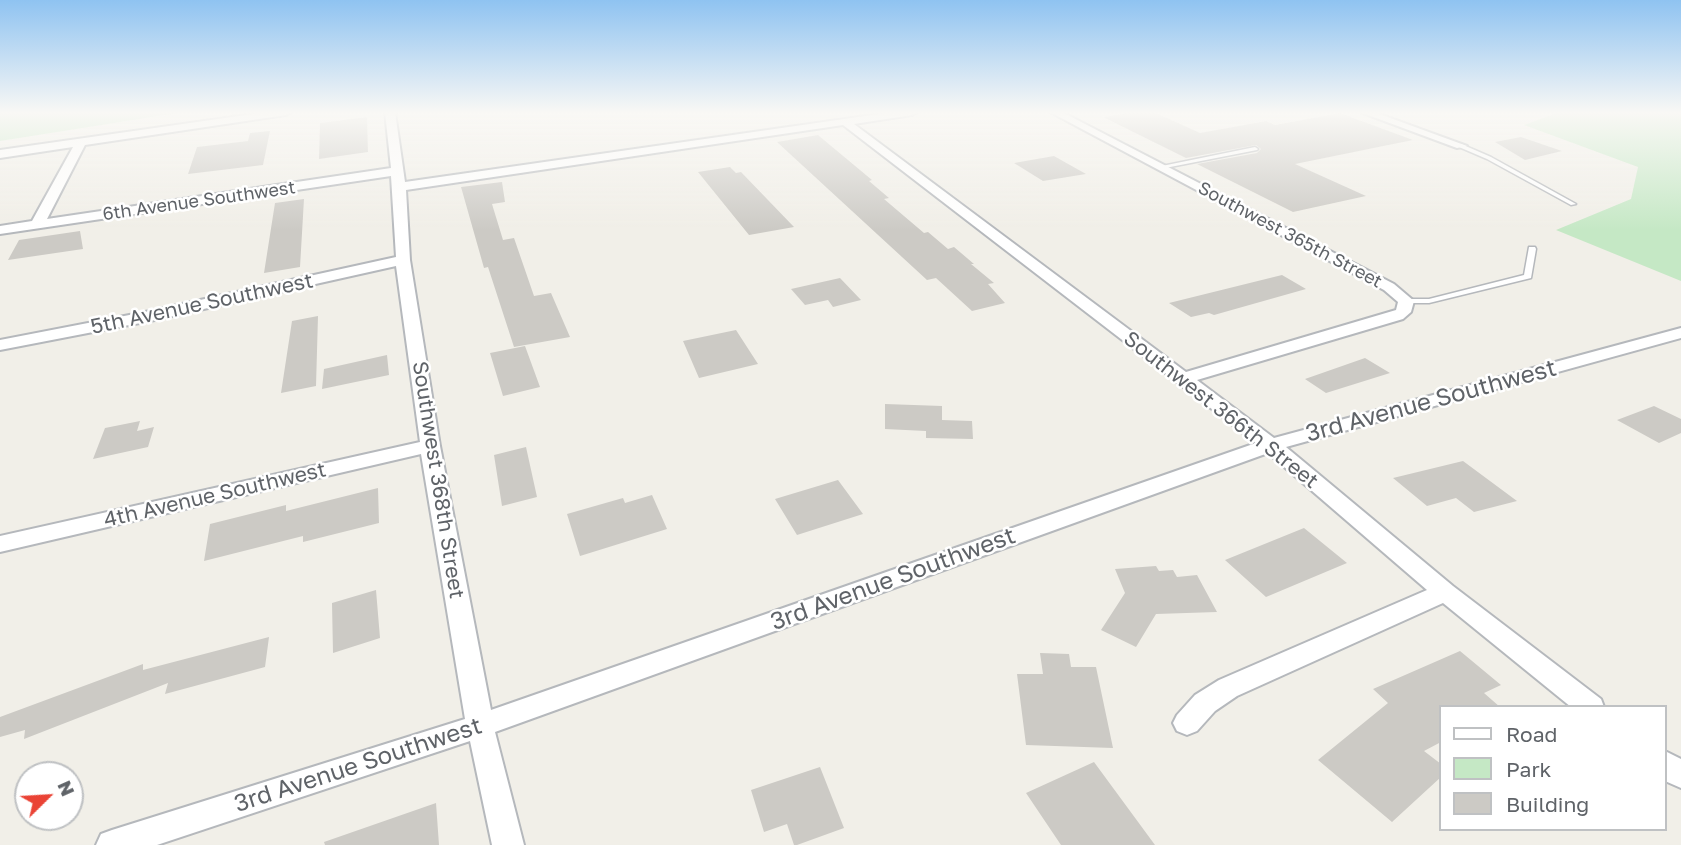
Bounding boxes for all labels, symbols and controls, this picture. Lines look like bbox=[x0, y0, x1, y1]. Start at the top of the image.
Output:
street label: 6th Avenue Southwest bbox=[101, 177, 297, 225]
street label: Southwest 365th Street bbox=[1194, 177, 1386, 293]
street label: 5th Avenue Southwest bbox=[89, 268, 315, 340]
street label: Southwest 366th Street bbox=[1119, 326, 1323, 494]
street label: 3rd Avenue Southwest bbox=[1302, 354, 1560, 448]
street label: Southwest 368th Street bbox=[407, 359, 469, 601]
street label: 4th Avenue Southwest bbox=[102, 457, 328, 533]
street label: 3rd Avenue Southwest bbox=[767, 521, 1019, 637]
legend bbox=[1440, 705, 1667, 831]
street label: 3rd Avenue Southwest bbox=[231, 711, 485, 819]
text: Road bbox=[1506, 721, 1557, 747]
text: Park bbox=[1506, 756, 1551, 782]
north arrow bbox=[14, 761, 84, 831]
text: N bbox=[53, 777, 80, 799]
text: Building bbox=[1506, 791, 1589, 817]

